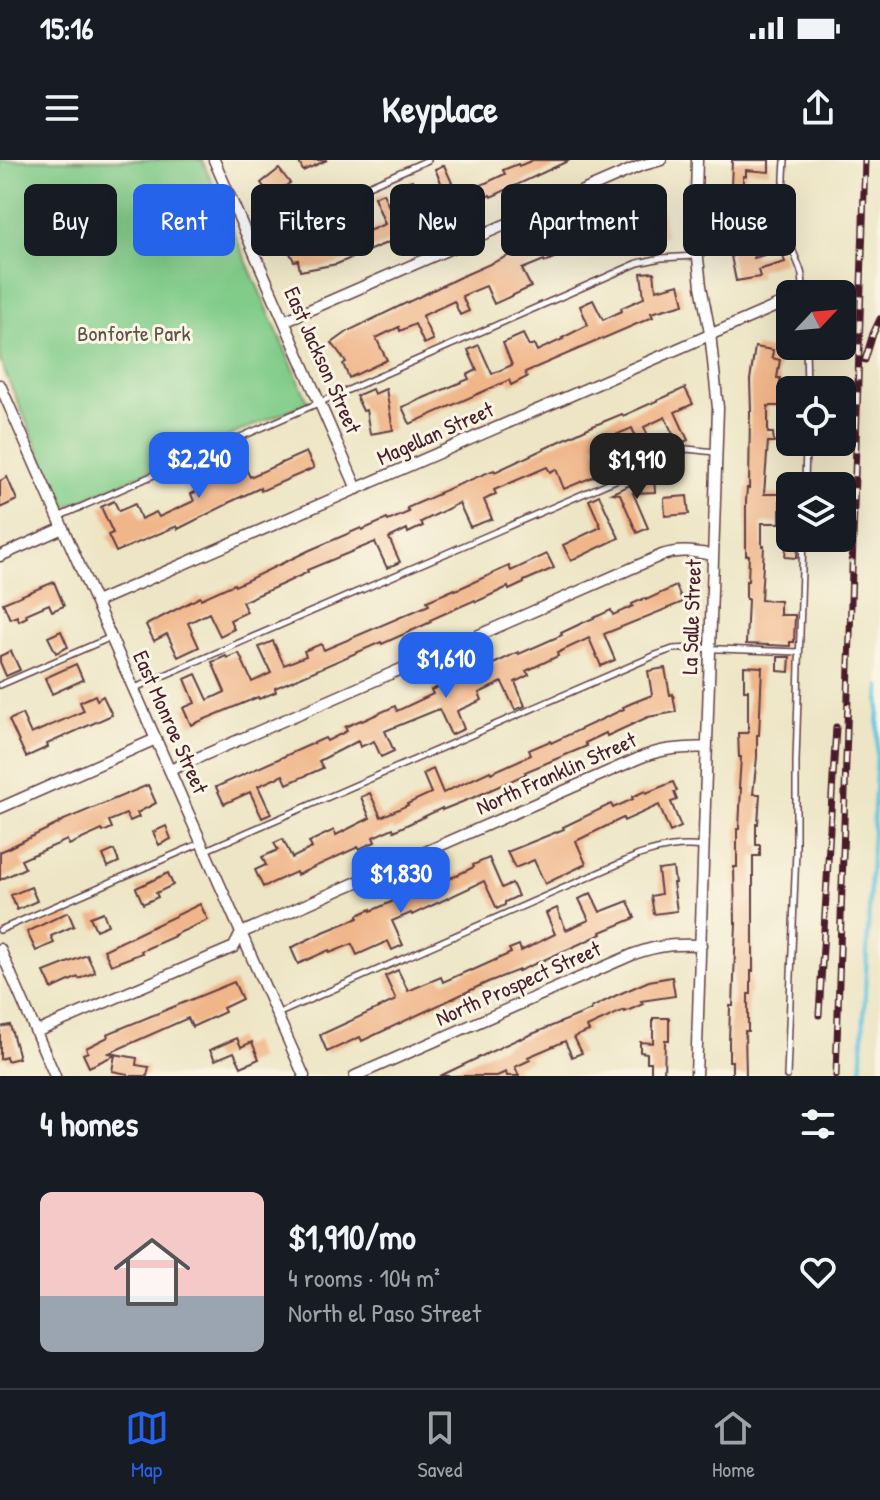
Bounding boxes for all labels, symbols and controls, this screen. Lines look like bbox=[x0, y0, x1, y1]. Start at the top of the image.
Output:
text: 15:16 bbox=[40, 8, 93, 48]
text: Keyplace bbox=[382, 84, 498, 133]
icon: menu bbox=[40, 86, 84, 130]
icon: share bbox=[796, 86, 840, 130]
chip: Buy bbox=[24, 184, 117, 256]
chip: Rent bbox=[133, 184, 235, 256]
chip: Filters bbox=[251, 184, 374, 256]
chip: New bbox=[390, 184, 485, 256]
chip: Apartment bbox=[501, 184, 667, 256]
chip: House bbox=[683, 184, 796, 256]
north arrow bbox=[776, 280, 856, 360]
map controls bbox=[776, 280, 856, 552]
street label: East Jackson Street bbox=[277, 282, 369, 438]
park label: Bonforte Park bbox=[77, 318, 191, 348]
button: locate bbox=[776, 376, 856, 456]
street label: Magellan Street bbox=[372, 394, 498, 472]
pin: $2,240 bbox=[134, 432, 264, 500]
pin: $1,910 bbox=[572, 433, 702, 501]
text: $2,240 bbox=[167, 440, 231, 475]
text: $1,910 bbox=[608, 441, 666, 476]
button: layers bbox=[776, 472, 856, 552]
street label: La Salle Street bbox=[674, 559, 708, 675]
pin: $1,610 bbox=[381, 632, 511, 700]
text: $1,610 bbox=[416, 640, 476, 675]
street label: East Monroe Street bbox=[126, 646, 216, 799]
street label: North Franklin Street bbox=[471, 724, 641, 822]
pin: $1,830 bbox=[336, 847, 466, 915]
text: $1,830 bbox=[370, 855, 432, 890]
street label: North Prospect Street bbox=[431, 933, 606, 1033]
text: 4 homes bbox=[40, 1101, 138, 1147]
icon: filters bbox=[796, 1102, 840, 1146]
text: $1,910/mo bbox=[288, 1214, 416, 1260]
icon: home bbox=[104, 1224, 200, 1320]
icon: heart bbox=[796, 1250, 840, 1294]
text: 4 rooms · 104 m² bbox=[288, 1260, 440, 1295]
text: North el Paso Street bbox=[288, 1295, 481, 1330]
tab: Map bbox=[125, 1406, 169, 1484]
tab: Saved bbox=[418, 1406, 462, 1484]
tab: Home bbox=[711, 1406, 755, 1484]

